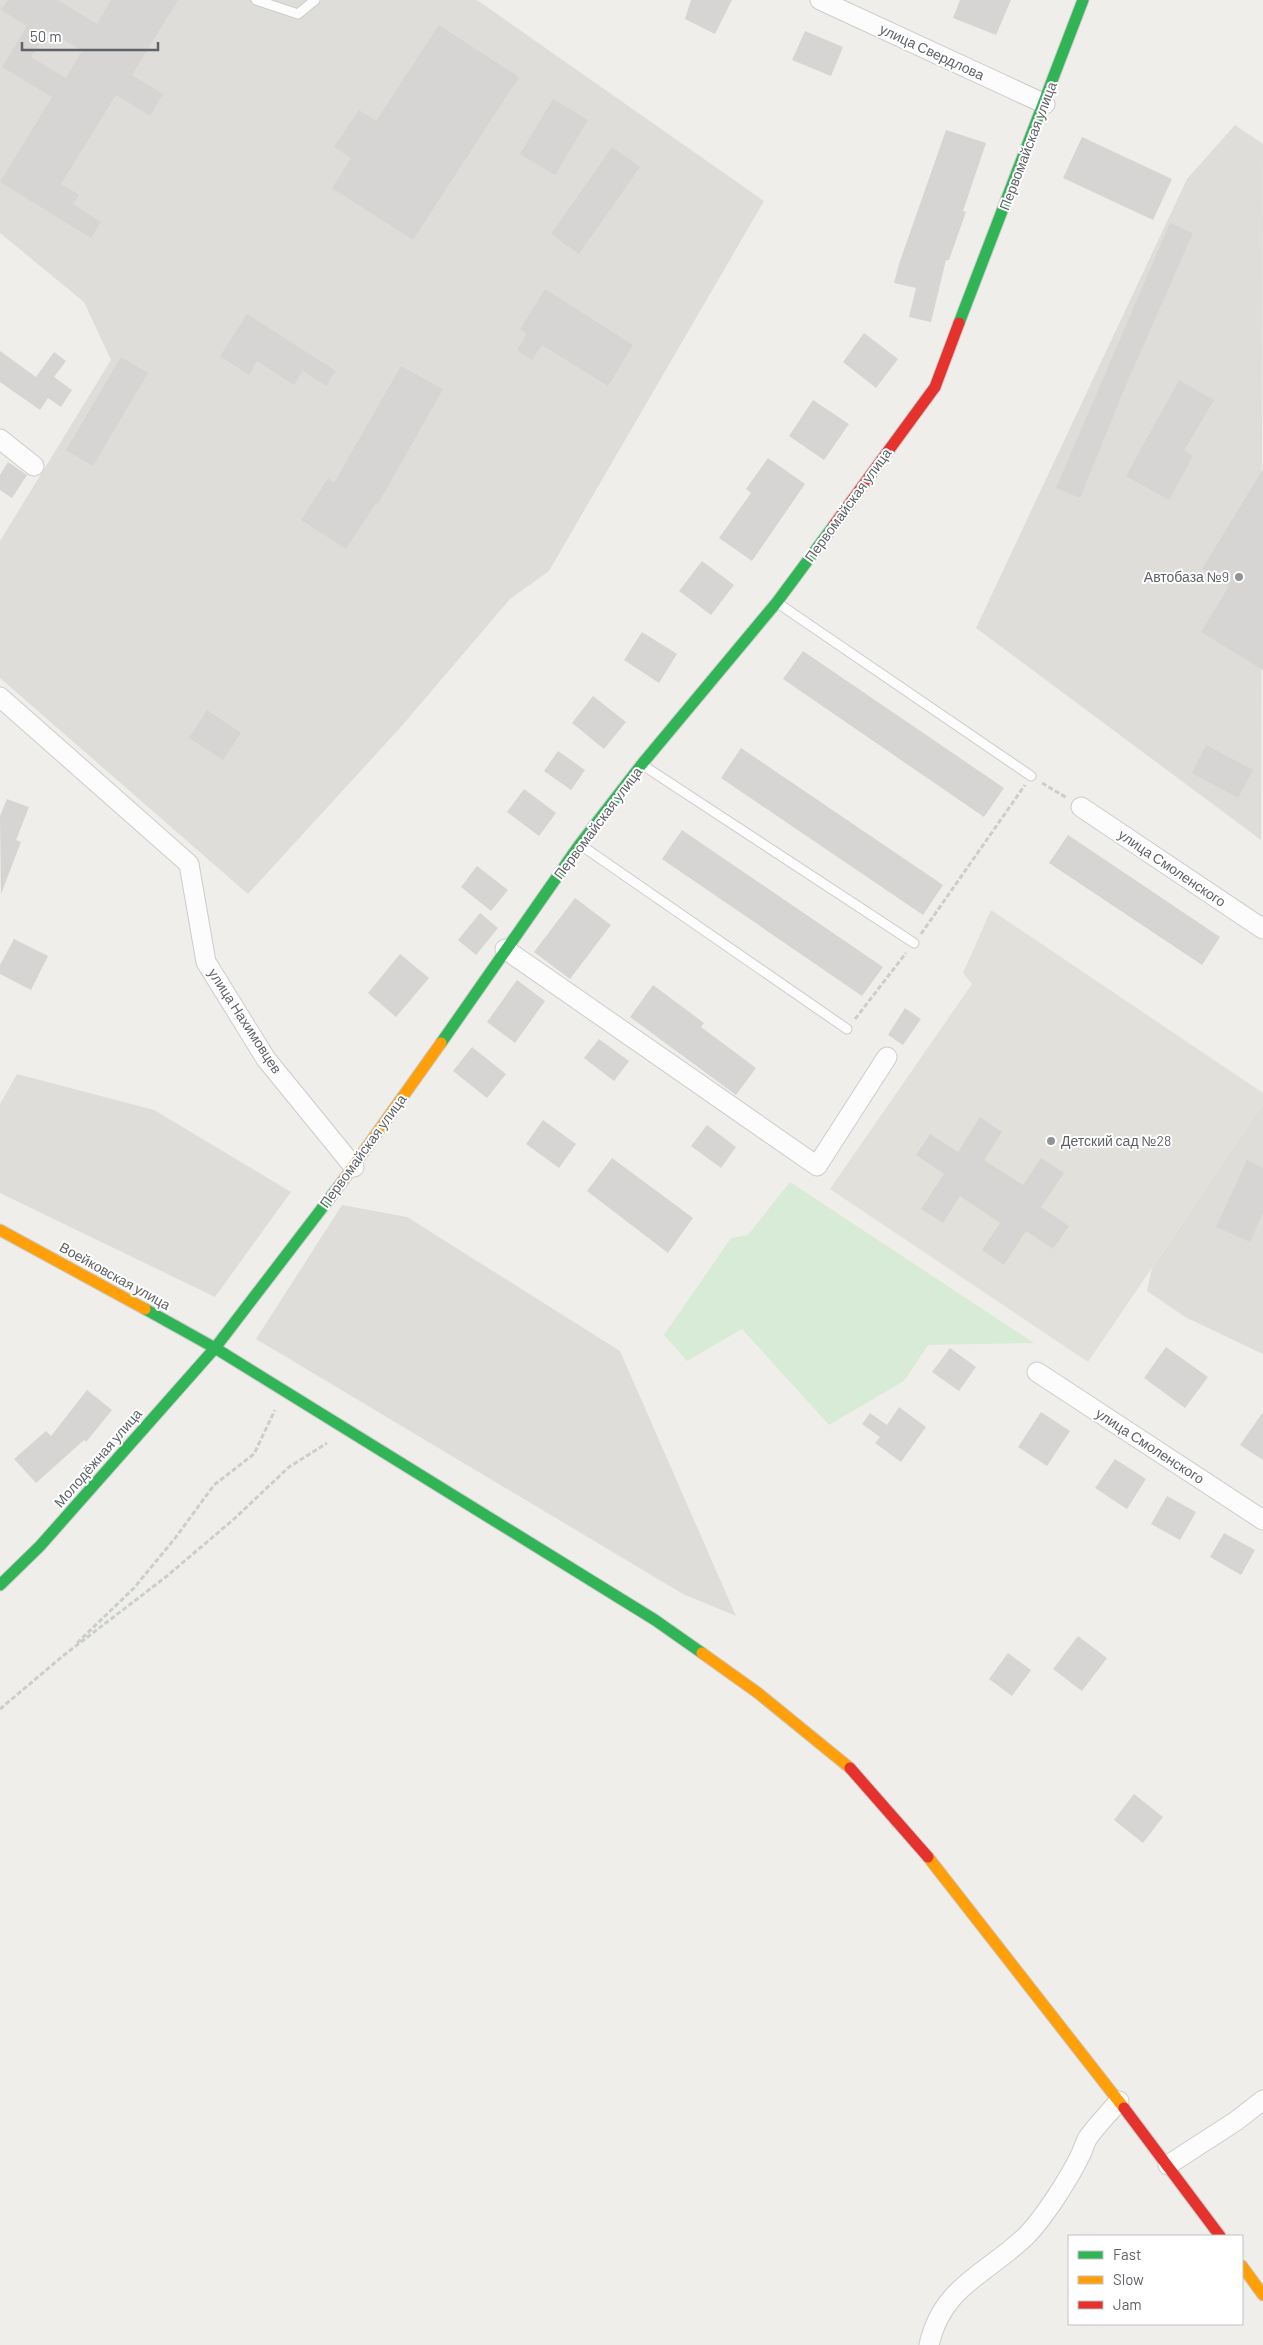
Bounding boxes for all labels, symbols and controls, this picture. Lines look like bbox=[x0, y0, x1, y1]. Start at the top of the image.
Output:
scale bar bbox=[22, 20, 159, 52]
street label: улица Свердлова bbox=[877, 20, 987, 83]
text: 50 m bbox=[30, 27, 62, 45]
street label: Первомайская улица bbox=[995, 79, 1060, 212]
street label: Первомайская улица bbox=[801, 445, 895, 565]
place label: Автобаза №9 bbox=[1144, 568, 1229, 585]
marker: Автобаза №9 bbox=[1233, 571, 1245, 583]
street label: Первомайская улица bbox=[550, 763, 645, 882]
street label: улица Смоленского bbox=[1115, 825, 1229, 910]
street label: улица Нахимовцев bbox=[205, 965, 286, 1076]
street label: Первомайская улица bbox=[316, 1091, 410, 1211]
place label: Детский сад №28 bbox=[1061, 1132, 1171, 1149]
marker: Детский сад №28 bbox=[1045, 1135, 1057, 1147]
street label: Воейковская улица bbox=[57, 1238, 174, 1313]
street label: улица Смоленского bbox=[1093, 1404, 1208, 1487]
street label: Молодёжная улица bbox=[50, 1405, 145, 1510]
legend bbox=[1068, 2235, 1243, 2325]
text: Fast bbox=[1113, 2245, 1141, 2263]
text: Slow bbox=[1113, 2270, 1144, 2288]
text: Jam bbox=[1113, 2295, 1142, 2313]

